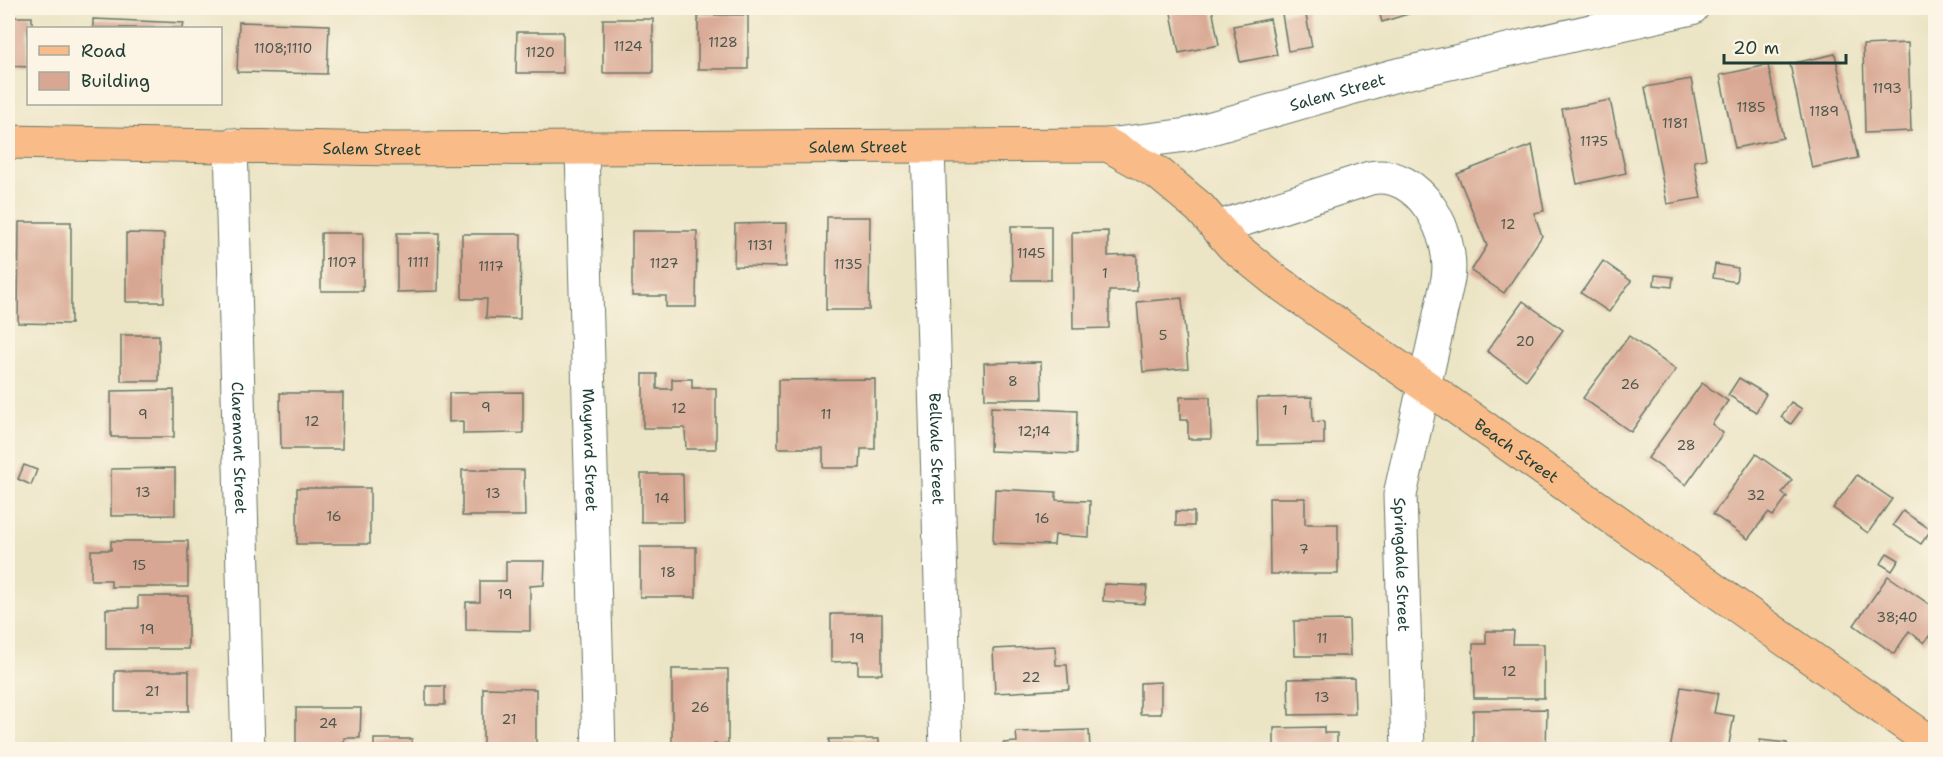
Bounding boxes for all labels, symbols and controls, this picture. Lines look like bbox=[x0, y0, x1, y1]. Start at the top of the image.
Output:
legend bbox=[27, 27, 222, 105]
scale bar bbox=[1724, 27, 1846, 65]
house number: 1128 bbox=[708, 33, 738, 51]
text: 20 m bbox=[1733, 36, 1779, 60]
house number: 1124 bbox=[613, 37, 643, 55]
text: Road bbox=[81, 39, 126, 63]
house number: 1108;1110 bbox=[254, 39, 312, 57]
house number: 1120 bbox=[525, 43, 555, 61]
text: Building bbox=[81, 69, 150, 93]
street label: Salem Street bbox=[1287, 69, 1388, 116]
house number: 1193 bbox=[1872, 79, 1902, 97]
house number: 1185 bbox=[1736, 98, 1766, 116]
house number: 1189 bbox=[1809, 102, 1839, 120]
house number: 1181 bbox=[1662, 114, 1688, 132]
house number: 1175 bbox=[1580, 132, 1608, 150]
street label: Salem Street bbox=[809, 136, 907, 158]
street label: Salem Street bbox=[322, 138, 421, 160]
house number: 12 bbox=[1501, 215, 1515, 233]
house number: 1131 bbox=[747, 236, 773, 254]
house number: 1145 bbox=[1017, 244, 1045, 262]
house number: 1107 bbox=[327, 253, 357, 271]
house number: 1111 bbox=[407, 253, 429, 271]
house number: 1127 bbox=[649, 254, 679, 272]
house number: 1135 bbox=[834, 255, 862, 273]
house number: 1117 bbox=[478, 257, 504, 275]
house number: 1 bbox=[1102, 264, 1108, 282]
house number: 5 bbox=[1159, 326, 1167, 344]
house number: 20 bbox=[1515, 332, 1535, 350]
house number: 8 bbox=[1008, 372, 1018, 390]
house number: 26 bbox=[1621, 375, 1640, 393]
street label: Claremont Street bbox=[227, 381, 251, 514]
street label: Maynard Street bbox=[578, 388, 602, 512]
street label: Bellvale Street bbox=[924, 393, 949, 505]
house number: 9 bbox=[481, 398, 491, 416]
house number: 12 bbox=[672, 399, 686, 417]
house number: 1 bbox=[1282, 401, 1288, 419]
house number: 9 bbox=[138, 405, 148, 423]
house number: 11 bbox=[820, 405, 832, 423]
house number: 12 bbox=[305, 412, 319, 430]
street label: Beach Street bbox=[1470, 414, 1563, 488]
house number: 12;14 bbox=[1018, 422, 1050, 440]
house number: 28 bbox=[1676, 436, 1696, 454]
house number: 13 bbox=[136, 483, 150, 501]
house number: 13 bbox=[486, 484, 500, 502]
house number: 32 bbox=[1747, 486, 1765, 504]
house number: 14 bbox=[654, 489, 670, 507]
street label: Springdale Street bbox=[1389, 497, 1414, 632]
house number: 16 bbox=[326, 507, 342, 525]
house number: 16 bbox=[1034, 509, 1050, 527]
house number: 7 bbox=[1299, 540, 1309, 558]
house number: 15 bbox=[132, 556, 146, 574]
house number: 18 bbox=[660, 563, 676, 581]
house number: 19 bbox=[497, 585, 513, 603]
house number: 38;40 bbox=[1876, 608, 1918, 626]
house number: 19 bbox=[139, 620, 155, 638]
house number: 19 bbox=[849, 629, 865, 647]
house number: 11 bbox=[1316, 629, 1328, 647]
house number: 12 bbox=[1502, 662, 1516, 680]
house number: 22 bbox=[1022, 668, 1040, 686]
house number: 21 bbox=[145, 682, 159, 700]
house number: 13 bbox=[1315, 688, 1329, 706]
house number: 26 bbox=[691, 698, 710, 716]
house number: 21 bbox=[502, 710, 516, 728]
house number: 24 bbox=[319, 714, 338, 732]

